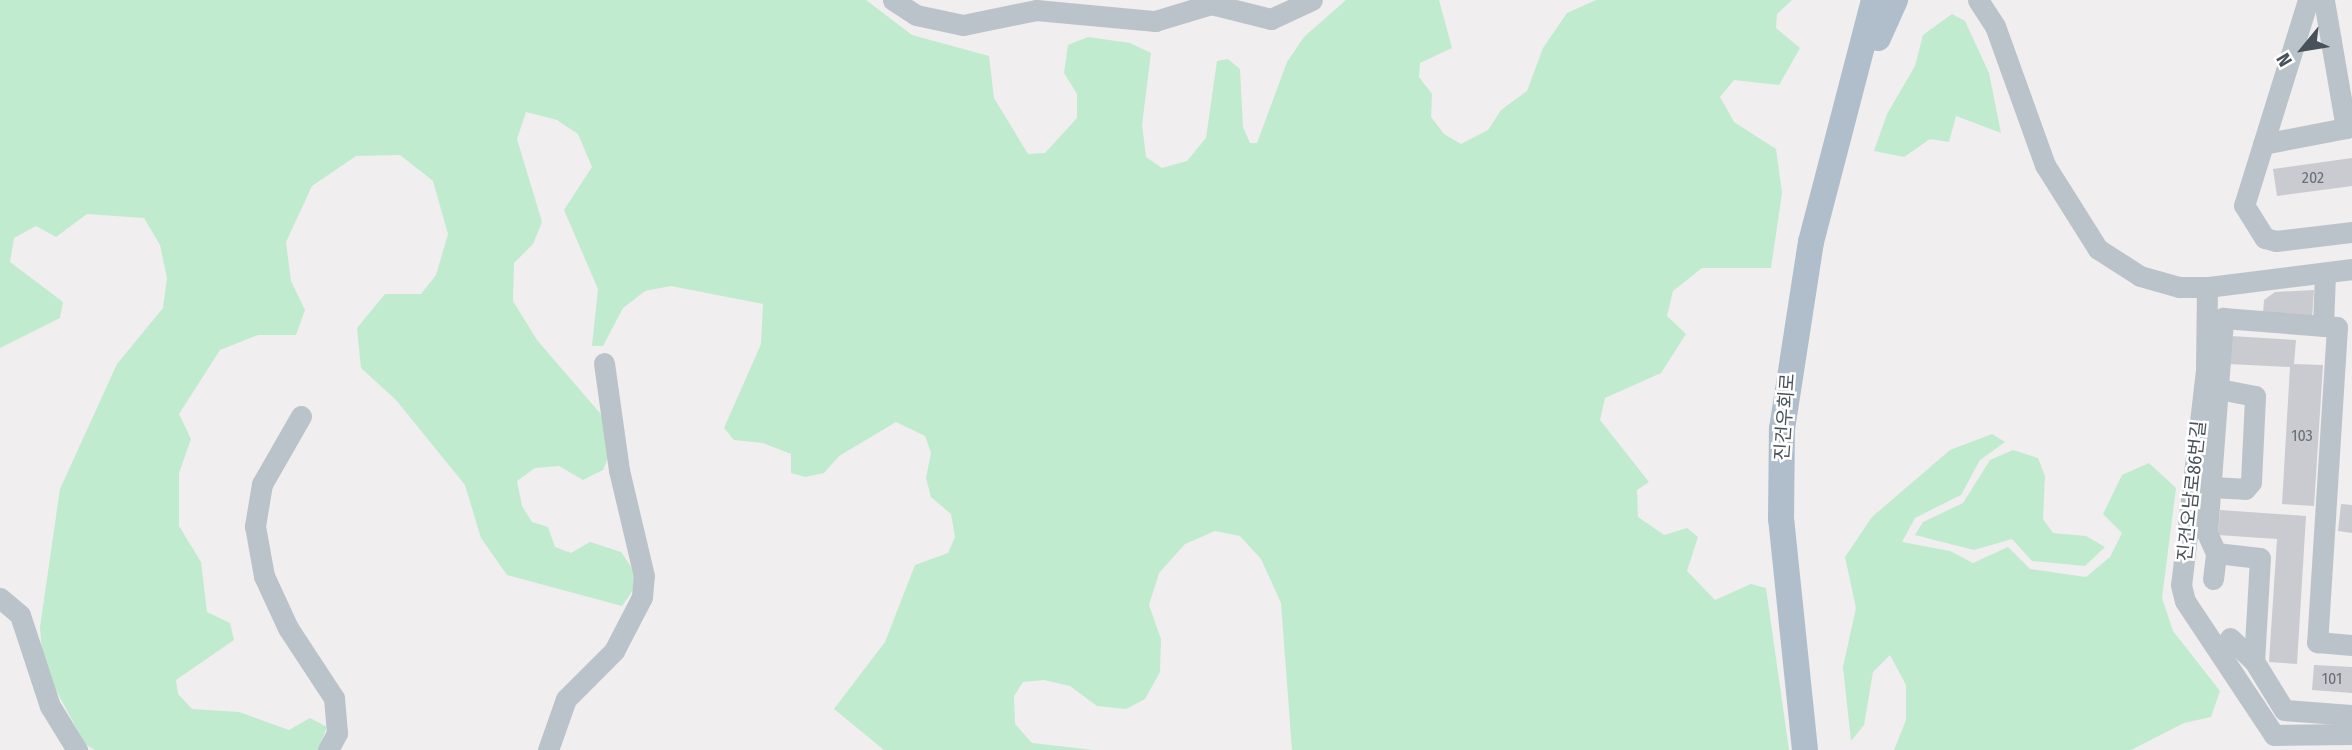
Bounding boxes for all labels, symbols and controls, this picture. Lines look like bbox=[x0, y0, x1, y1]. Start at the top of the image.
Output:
north arrow bbox=[2268, 14, 2338, 84]
text: N bbox=[2272, 49, 2297, 70]
house number: 202 bbox=[2302, 168, 2324, 188]
street label: 진건우회로 bbox=[1771, 373, 1799, 461]
street label: 진건오남로86번길 bbox=[2173, 420, 2211, 562]
house number: 103 bbox=[2291, 426, 2313, 446]
house number: 101 bbox=[2322, 669, 2342, 689]

